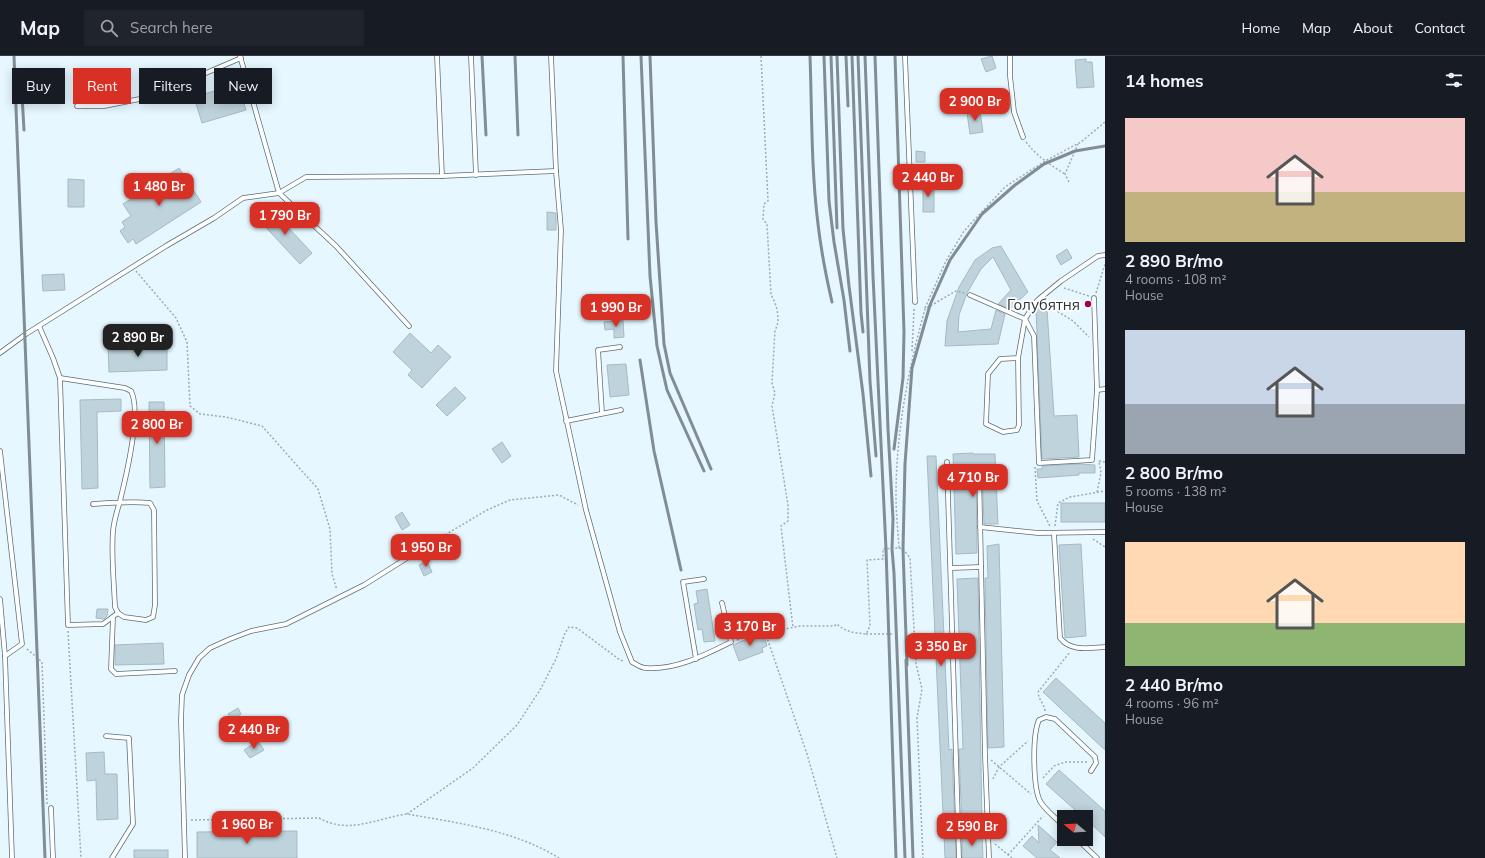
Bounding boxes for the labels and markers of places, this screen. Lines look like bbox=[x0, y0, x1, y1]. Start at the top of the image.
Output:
pin: 2 900 Br bbox=[934, 88, 1016, 122]
pin: 2 440 Br bbox=[887, 164, 969, 198]
pin: 1 480 Br bbox=[118, 173, 200, 207]
pin: 1 790 Br bbox=[244, 202, 326, 236]
pin: 1 990 Br bbox=[575, 294, 657, 328]
place label: Голубятня bbox=[1007, 295, 1080, 314]
marker: Голубятня bbox=[1083, 299, 1093, 309]
pin: 2 890 Br bbox=[97, 324, 179, 358]
pin: 2 800 Br bbox=[116, 411, 198, 445]
pin: 4 710 Br bbox=[932, 464, 1014, 498]
pin: 1 950 Br bbox=[385, 534, 467, 568]
pin: 3 170 Br bbox=[709, 613, 791, 647]
pin: 3 350 Br bbox=[900, 633, 982, 667]
pin: 2 440 Br bbox=[213, 716, 295, 750]
pin: 1 960 Br bbox=[206, 811, 288, 845]
pin: 2 590 Br bbox=[931, 813, 1013, 847]

